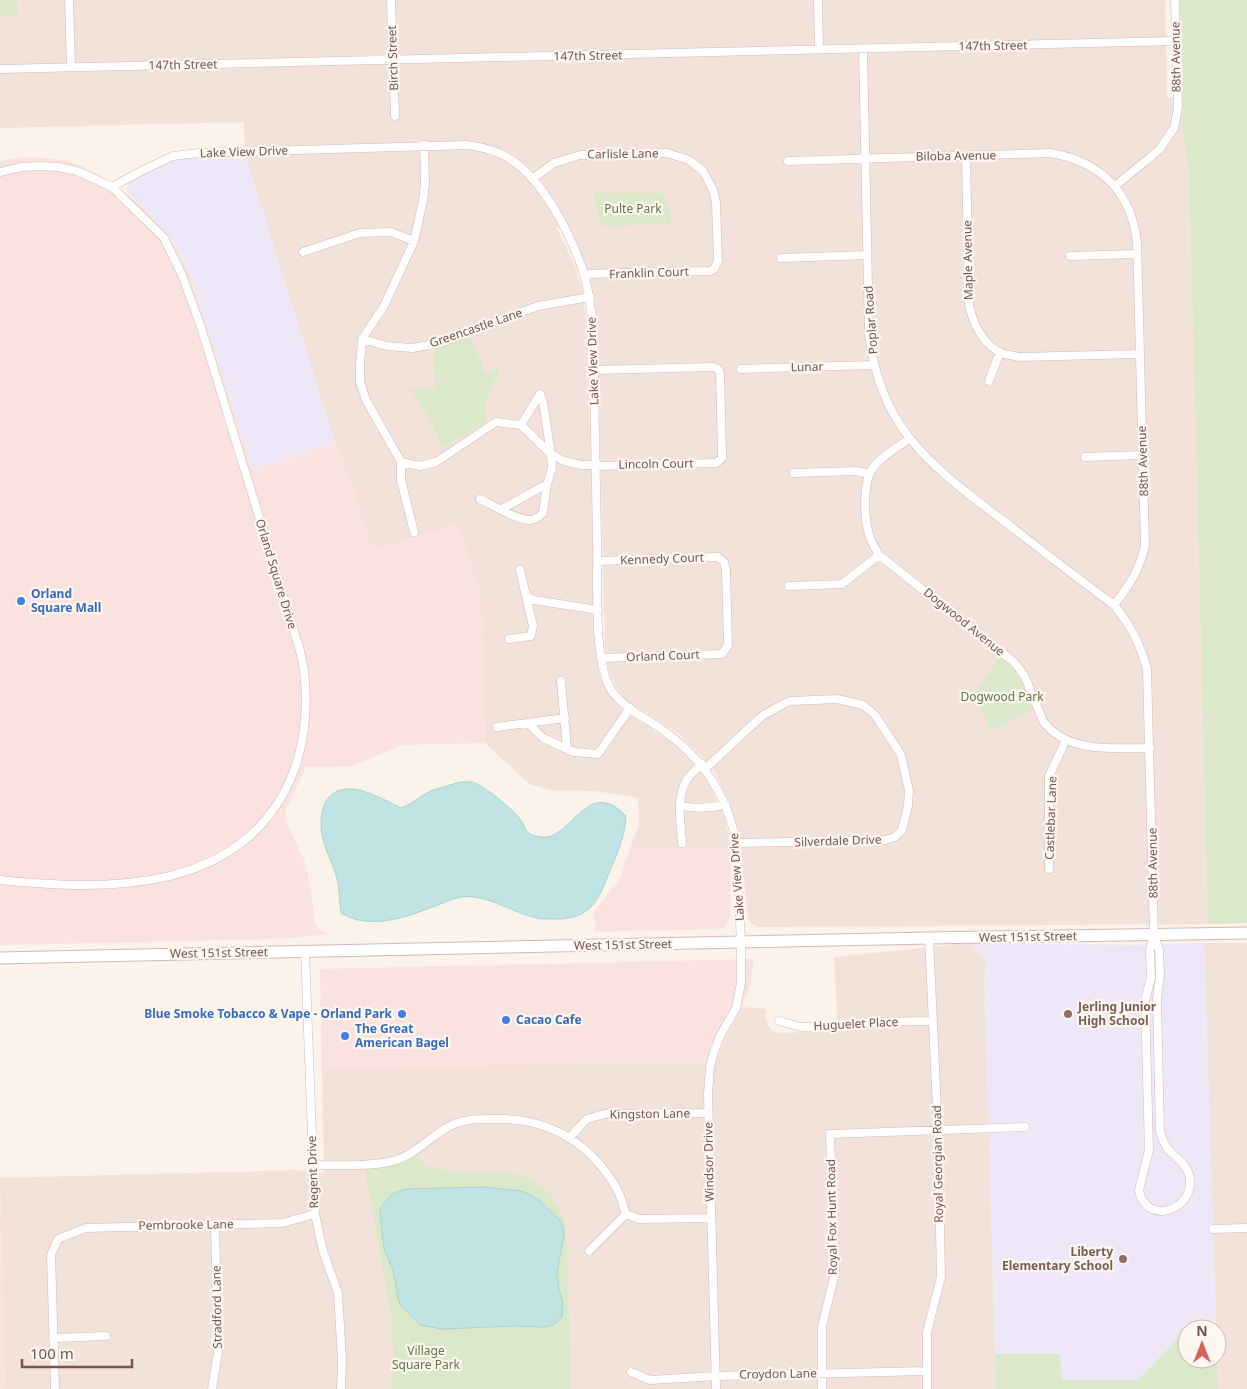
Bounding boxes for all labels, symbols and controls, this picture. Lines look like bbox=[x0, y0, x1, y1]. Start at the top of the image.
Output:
street label: 88th Avenue bbox=[1166, 21, 1185, 93]
street label: Birch Street bbox=[383, 24, 402, 91]
street label: 147th Street bbox=[958, 36, 1028, 55]
street label: 147th Street bbox=[553, 46, 623, 65]
street label: 147th Street bbox=[148, 55, 218, 74]
street label: Lake View Drive bbox=[200, 141, 289, 162]
street label: Carlisle Lane bbox=[587, 144, 659, 163]
street label: Biloba Avenue bbox=[916, 146, 997, 165]
park label: Pulte Park bbox=[604, 200, 662, 217]
street label: Maple Avenue bbox=[958, 220, 977, 300]
street label: Franklin Court bbox=[609, 263, 690, 282]
street label: Poplar Road bbox=[860, 285, 881, 355]
street label: Greencastle Lane bbox=[427, 304, 525, 351]
street label: Lake View Drive bbox=[582, 316, 603, 405]
street label: Lunar bbox=[790, 358, 824, 375]
street label: 88th Avenue bbox=[1133, 425, 1152, 497]
street label: Lincoln Court bbox=[618, 454, 694, 473]
street label: Orland Square Drive bbox=[252, 517, 301, 631]
street label: Kennedy Court bbox=[620, 549, 705, 568]
street label: Dogwood Avenue bbox=[920, 584, 1009, 660]
place label: Orland Square Mall bbox=[31, 585, 101, 616]
marker: Orland Square Mall bbox=[15, 595, 27, 607]
street label: Orland Court bbox=[626, 646, 701, 665]
park label: Dogwood Park bbox=[960, 688, 1044, 705]
street label: Castlebar Lane bbox=[1041, 776, 1060, 860]
street label: 88th Avenue bbox=[1143, 827, 1162, 899]
street label: Silverdale Drive bbox=[794, 830, 882, 851]
street label: Lake View Drive bbox=[725, 832, 748, 922]
street label: West 151st Street bbox=[979, 927, 1078, 946]
street label: West 151st Street bbox=[574, 935, 673, 954]
street label: West 151st Street bbox=[170, 943, 269, 962]
place label: Jerling Junior High School bbox=[1077, 998, 1157, 1029]
place label: Blue Smoke Tobacco & Vape - Orland Park bbox=[144, 1005, 393, 1022]
marker: Blue Smoke Tobacco & Vape - Orland Park bbox=[396, 1008, 408, 1020]
marker: Jerling Junior High School bbox=[1062, 1008, 1074, 1020]
place label: Cacao Cafe bbox=[516, 1011, 582, 1028]
street label: Huguelet Place bbox=[813, 1013, 899, 1034]
marker: Cacao Cafe bbox=[500, 1014, 512, 1026]
place label: The Great American Bagel bbox=[355, 1020, 449, 1051]
marker: The Great American Bagel bbox=[339, 1030, 351, 1042]
street label: Kingston Lane bbox=[610, 1104, 691, 1123]
street label: Royal Georgian Road bbox=[928, 1105, 947, 1223]
street label: Windsor Drive bbox=[699, 1122, 718, 1202]
street label: Regent Drive bbox=[303, 1135, 322, 1209]
street label: Royal Fox Hunt Road bbox=[822, 1159, 841, 1275]
street label: Pembrooke Lane bbox=[138, 1215, 234, 1234]
place label: Liberty Elementary School bbox=[1002, 1243, 1113, 1274]
marker: Liberty Elementary School bbox=[1117, 1253, 1129, 1265]
street label: Stradford Lane bbox=[207, 1265, 226, 1349]
north arrow bbox=[1177, 1319, 1227, 1369]
text: N bbox=[1196, 1321, 1208, 1340]
scale bar bbox=[22, 1336, 132, 1368]
park label: Village Square Park bbox=[392, 1342, 461, 1373]
text: 100 m bbox=[30, 1343, 74, 1363]
street label: Croydon Lane bbox=[739, 1364, 817, 1383]

